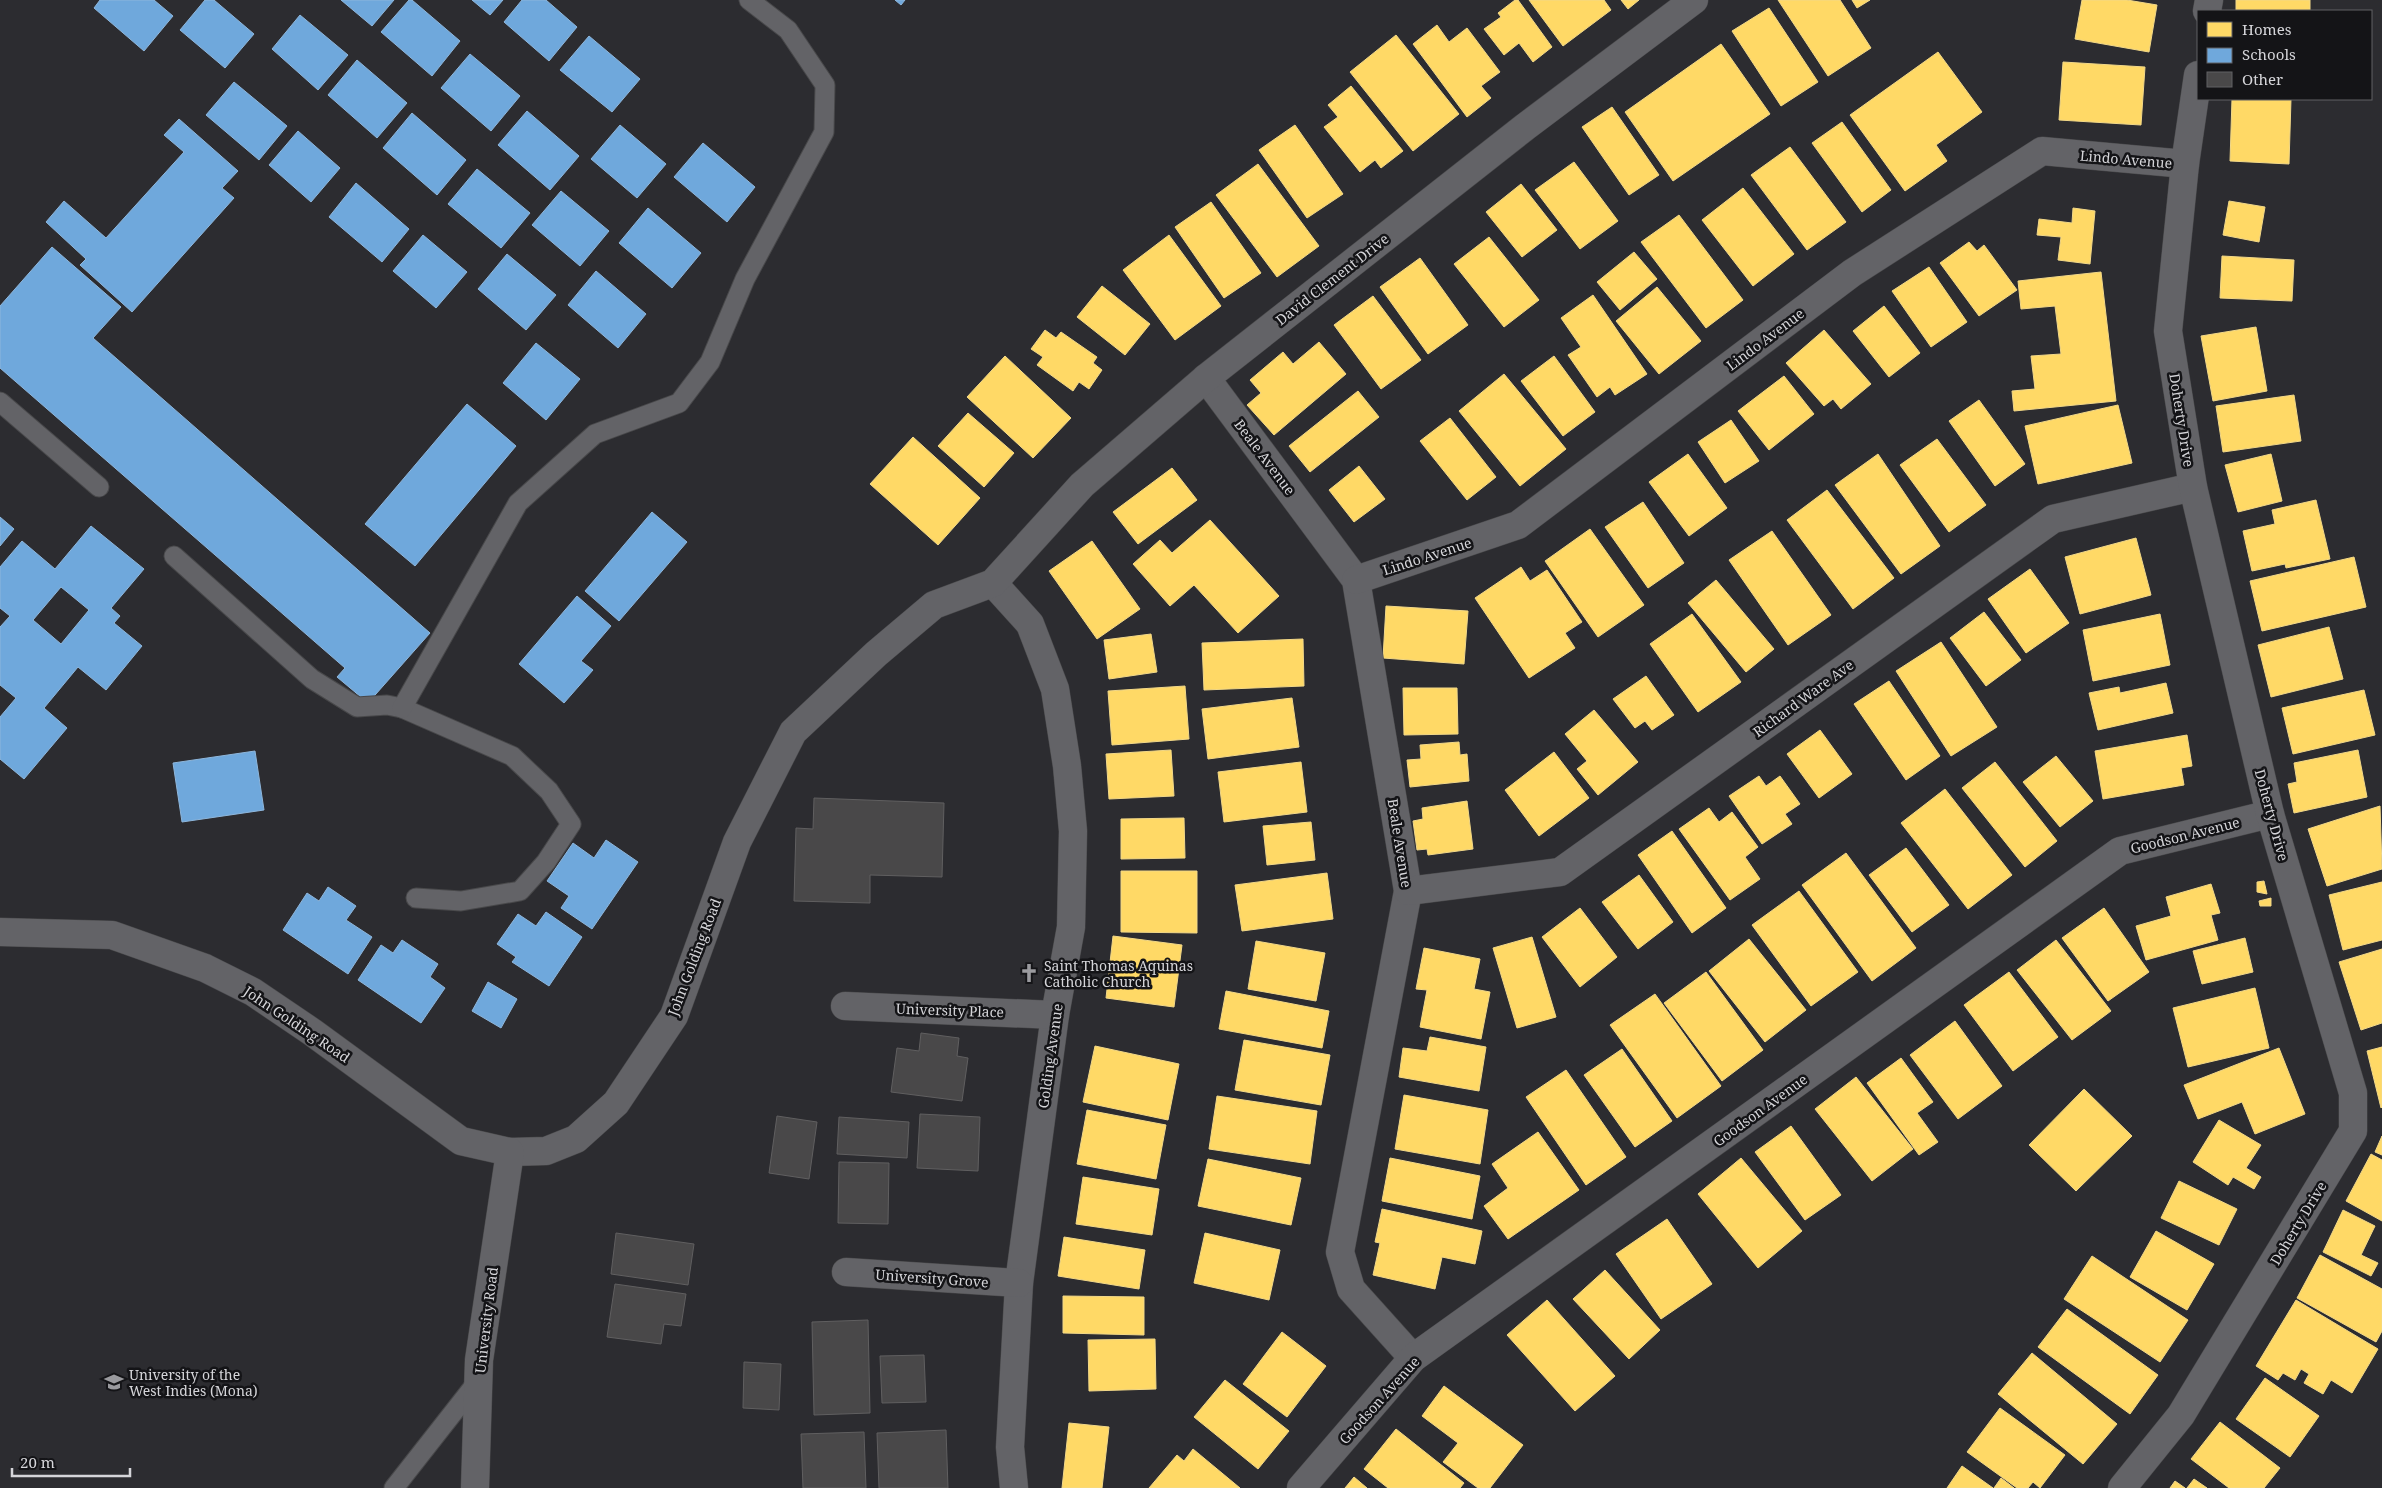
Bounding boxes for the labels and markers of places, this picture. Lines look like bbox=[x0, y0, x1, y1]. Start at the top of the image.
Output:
place label: Saint Thomas Aquinas Catholic Church bbox=[1044, 956, 1193, 991]
church icon: Saint Thomas Aquinas Catholic Church bbox=[1018, 962, 1040, 984]
place label: University of the West Indies (Mona) bbox=[129, 1365, 258, 1400]
school or university icon: University of the West Indies (Mona) bbox=[103, 1371, 125, 1393]

